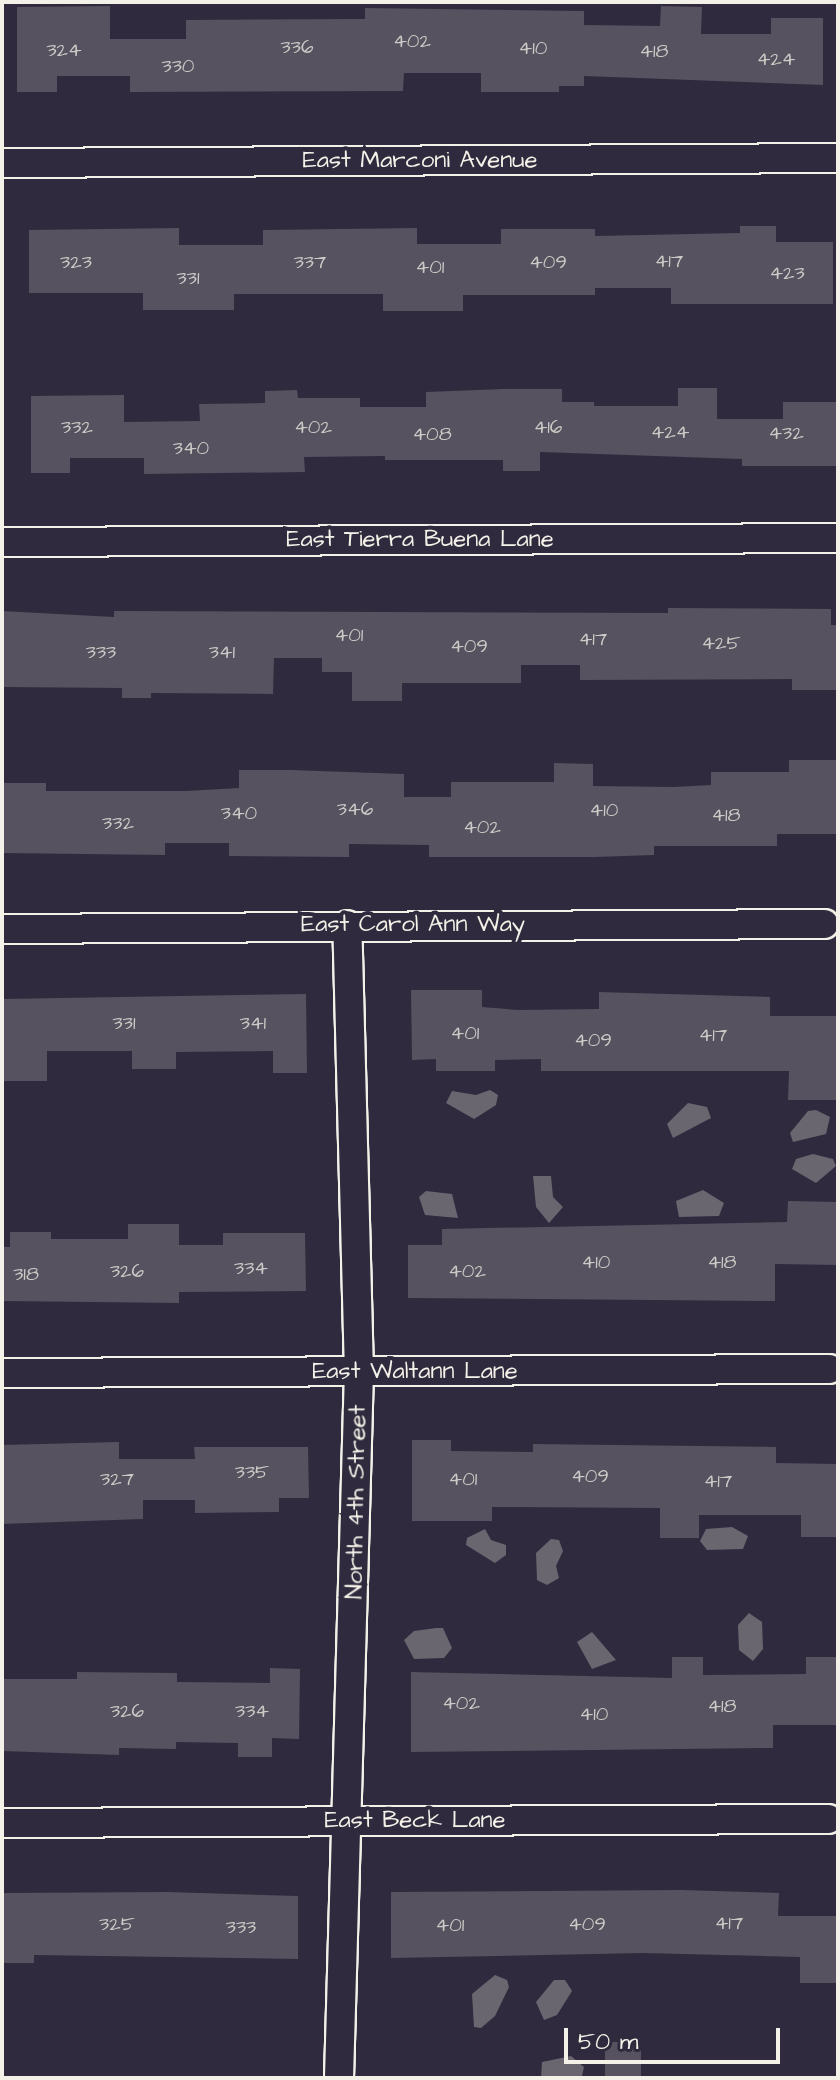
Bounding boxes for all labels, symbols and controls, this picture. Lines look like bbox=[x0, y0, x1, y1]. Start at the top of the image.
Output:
house number: 402 bbox=[393, 29, 431, 53]
house number: 336 bbox=[281, 35, 313, 59]
house number: 410 bbox=[519, 36, 547, 60]
house number: 324 bbox=[46, 38, 82, 62]
house number: 418 bbox=[639, 39, 669, 63]
house number: 424 bbox=[757, 47, 795, 71]
house number: 330 bbox=[162, 54, 194, 78]
street label: East Marconi Avenue bbox=[303, 147, 537, 175]
house number: 417 bbox=[655, 249, 683, 273]
house number: 323 bbox=[60, 250, 92, 274]
house number: 337 bbox=[294, 250, 326, 274]
house number: 409 bbox=[529, 250, 567, 274]
house number: 401 bbox=[416, 255, 444, 279]
house number: 423 bbox=[769, 261, 805, 285]
house number: 331 bbox=[177, 266, 199, 290]
house number: 332 bbox=[61, 415, 93, 439]
house number: 402 bbox=[294, 415, 332, 439]
house number: 416 bbox=[534, 415, 562, 439]
house number: 424 bbox=[651, 420, 689, 444]
house number: 432 bbox=[768, 421, 804, 445]
house number: 408 bbox=[412, 422, 452, 446]
house number: 340 bbox=[173, 436, 209, 460]
street label: East Tierra Buena Lane bbox=[286, 526, 554, 554]
house number: 401 bbox=[335, 623, 363, 647]
house number: 417 bbox=[579, 627, 607, 651]
house number: 425 bbox=[701, 631, 741, 655]
house number: 409 bbox=[450, 634, 488, 658]
house number: 333 bbox=[86, 640, 116, 664]
house number: 341 bbox=[209, 640, 235, 664]
house number: 346 bbox=[337, 797, 373, 821]
house number: 410 bbox=[590, 798, 618, 822]
house number: 340 bbox=[221, 801, 257, 825]
house number: 418 bbox=[711, 803, 741, 827]
house number: 332 bbox=[102, 811, 134, 835]
house number: 402 bbox=[463, 815, 501, 839]
street label: East Carol Ann Way bbox=[301, 911, 525, 939]
house number: 331 bbox=[113, 1011, 135, 1035]
house number: 341 bbox=[240, 1011, 266, 1035]
house number: 401 bbox=[451, 1021, 479, 1045]
house number: 417 bbox=[699, 1023, 727, 1047]
house number: 409 bbox=[574, 1028, 612, 1052]
house number: 410 bbox=[582, 1250, 610, 1274]
house number: 418 bbox=[707, 1250, 737, 1274]
house number: 334 bbox=[234, 1256, 268, 1280]
house number: 326 bbox=[110, 1259, 144, 1283]
house number: 402 bbox=[448, 1259, 486, 1283]
house number: 318 bbox=[13, 1262, 39, 1286]
street label: East Waltann Lane bbox=[312, 1358, 518, 1386]
street label: North 4th Street bbox=[341, 1404, 373, 1600]
house number: 335 bbox=[235, 1460, 269, 1484]
house number: 409 bbox=[571, 1464, 609, 1488]
house number: 327 bbox=[100, 1467, 134, 1491]
house number: 401 bbox=[449, 1467, 477, 1491]
house number: 417 bbox=[704, 1469, 732, 1493]
house number: 402 bbox=[442, 1691, 480, 1715]
house number: 418 bbox=[707, 1694, 737, 1718]
house number: 326 bbox=[110, 1699, 144, 1723]
house number: 334 bbox=[235, 1699, 269, 1723]
house number: 410 bbox=[580, 1702, 608, 1726]
street label: East Beck Lane bbox=[324, 1807, 506, 1835]
house number: 417 bbox=[715, 1911, 743, 1935]
house number: 325 bbox=[99, 1912, 135, 1936]
house number: 409 bbox=[568, 1912, 606, 1936]
house number: 401 bbox=[436, 1913, 464, 1937]
house number: 333 bbox=[226, 1915, 256, 1939]
scale bar bbox=[568, 2012, 784, 2062]
text: 50 m bbox=[578, 2025, 638, 2059]

